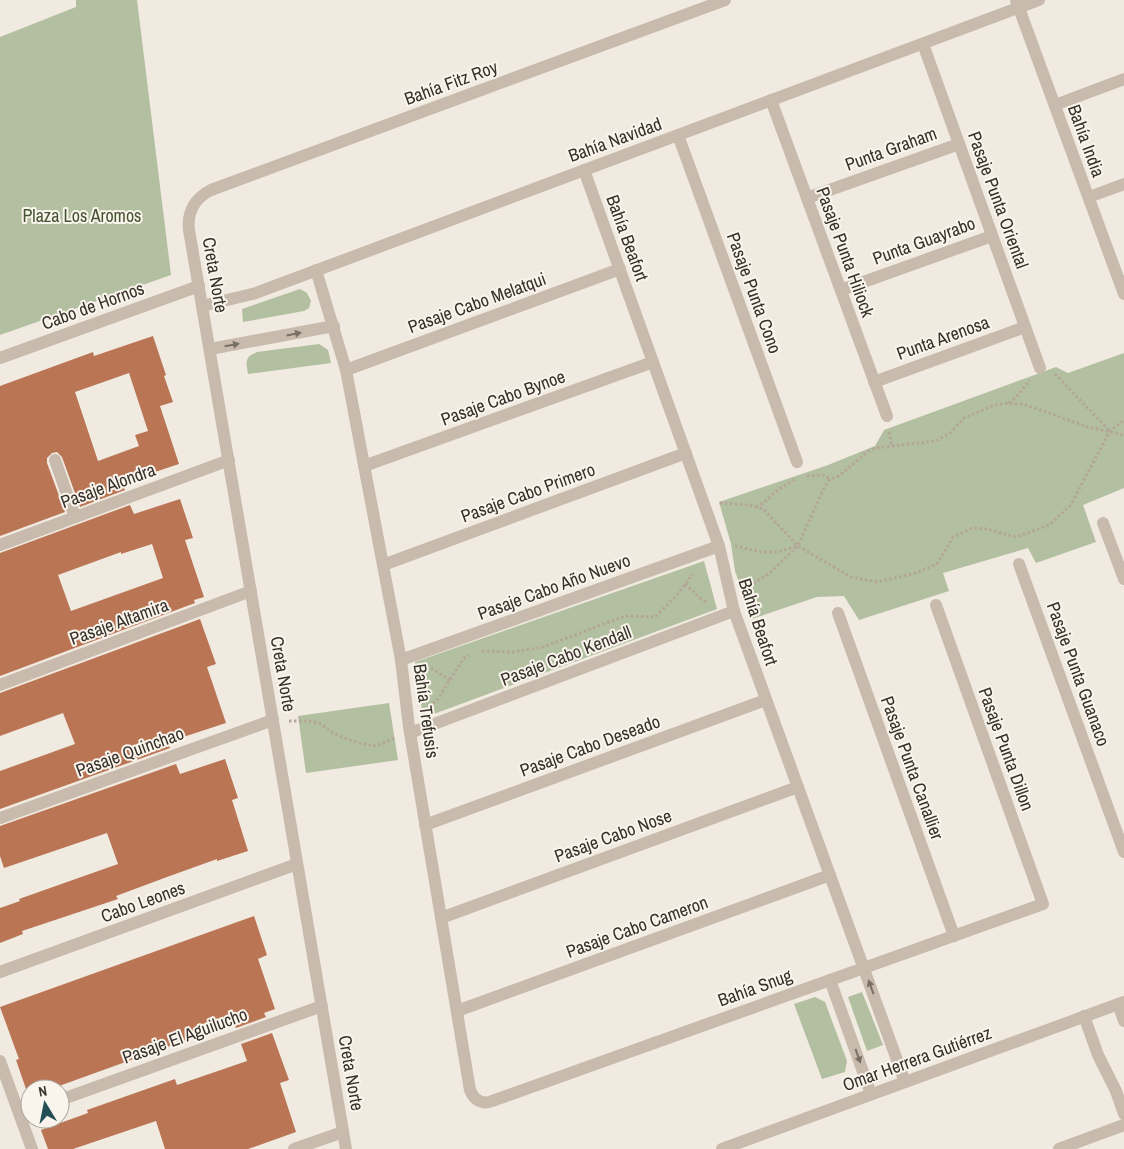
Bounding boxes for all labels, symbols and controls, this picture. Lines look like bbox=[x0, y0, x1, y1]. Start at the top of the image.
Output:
street label: Bahía Fitz Roy bbox=[401, 54, 502, 111]
street label: Bahía India bbox=[1062, 101, 1111, 181]
street label: Bahía Navidad bbox=[565, 111, 665, 168]
street label: Punta Graham bbox=[841, 120, 940, 177]
street label: Pasaje Punta Oriental bbox=[962, 128, 1035, 272]
street label: Pasaje Punta Hiliock bbox=[810, 183, 881, 321]
street label: Bahía Beafort bbox=[600, 191, 655, 285]
park label: Plaza Los Aromos bbox=[23, 203, 141, 228]
street label: Punta Guayrabo bbox=[869, 210, 979, 271]
street label: Pasaje Punta Cono bbox=[721, 229, 788, 357]
street label: Creta Norte bbox=[197, 235, 234, 315]
street label: Pasaje Cabo Melatqui bbox=[404, 266, 549, 339]
street label: Cabo de Hornos bbox=[38, 275, 148, 336]
street label: Punta Arenosa bbox=[893, 309, 993, 366]
one-way arrow bbox=[286, 329, 302, 337]
one-way arrow bbox=[224, 340, 240, 348]
street label: Pasaje Cabo Bynoe bbox=[437, 363, 568, 432]
street label: Pasaje Alondra bbox=[57, 457, 159, 514]
street label: Pasaje Cabo Primero bbox=[457, 457, 598, 528]
street label: Pasaje Cabo Año Nuevo bbox=[474, 547, 634, 626]
street label: Bahía Beafort bbox=[733, 575, 784, 669]
street label: Pasaje Altamira bbox=[66, 592, 172, 651]
street label: Pasaje Punta Guanaco bbox=[1041, 598, 1116, 749]
street label: Pasaje Cabo Kendall bbox=[497, 619, 635, 692]
street label: Creta Norte bbox=[265, 634, 302, 714]
street label: Bahía Trefusis bbox=[407, 662, 445, 760]
street label: Pasaje Punta Dillon bbox=[973, 684, 1040, 814]
street label: Pasaje Punta Canallier bbox=[875, 693, 950, 843]
street label: Pasaje Cabo Deseado bbox=[516, 709, 664, 783]
street label: Pasaje Quinchao bbox=[72, 720, 187, 783]
street label: Pasaje Cabo Nose bbox=[551, 803, 675, 868]
street label: Cabo Leones bbox=[97, 875, 188, 928]
street label: Pasaje Cabo Cameron bbox=[562, 889, 711, 964]
street label: Bahía Snug bbox=[714, 962, 796, 1012]
one-way arrow bbox=[867, 980, 874, 995]
street label: Pasaje El Aguilucho bbox=[119, 1001, 251, 1070]
street label: Omar Herrera Gutiérrez bbox=[839, 1020, 995, 1097]
street label: Creta Norte bbox=[333, 1033, 370, 1113]
one-way arrow bbox=[854, 1049, 862, 1064]
north arrow bbox=[20, 1079, 70, 1129]
text: N bbox=[37, 1082, 48, 1101]

